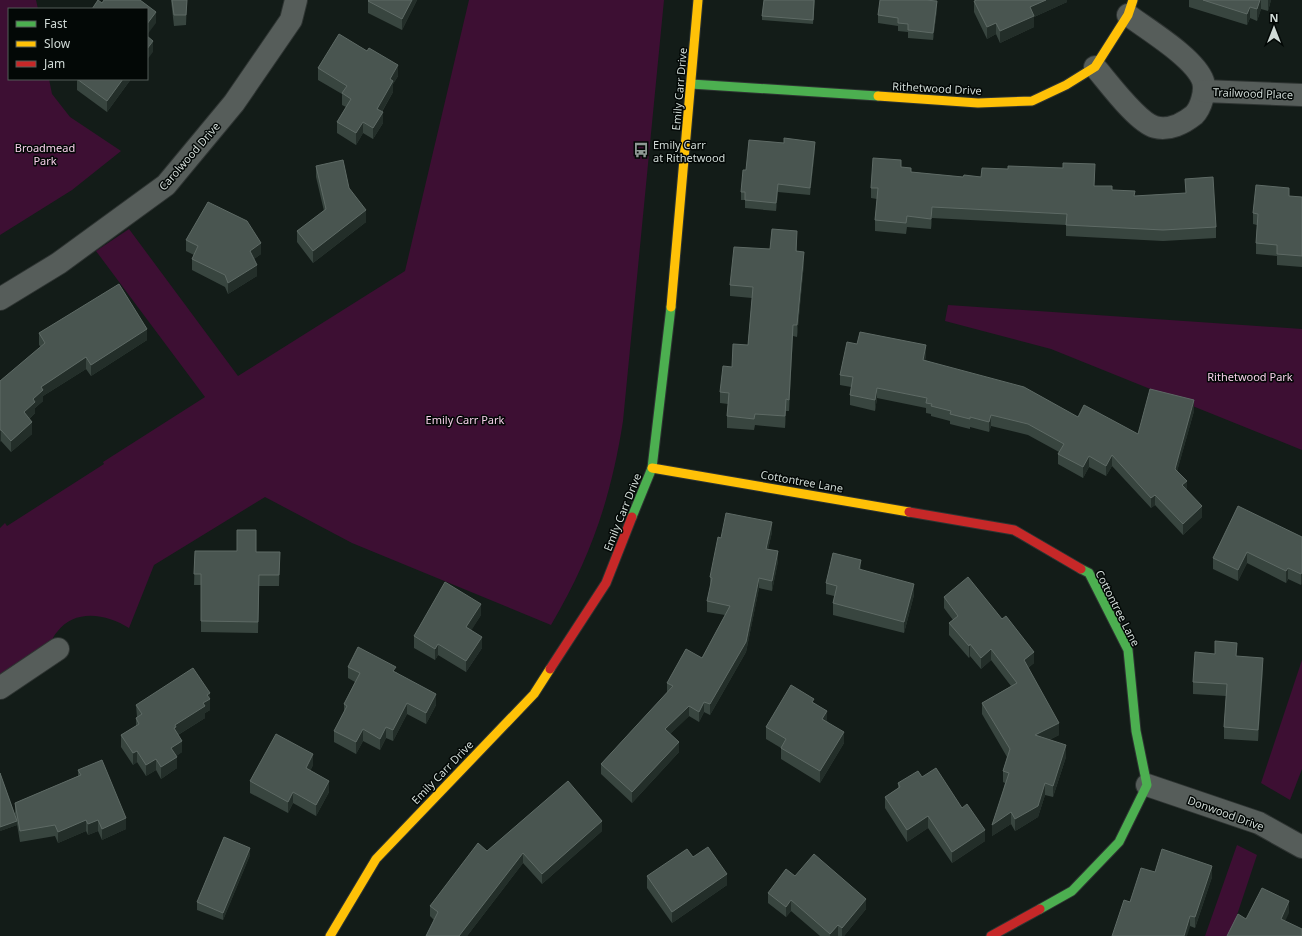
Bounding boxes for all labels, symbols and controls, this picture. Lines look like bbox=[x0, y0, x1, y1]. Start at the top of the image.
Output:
legend bbox=[8, 8, 148, 80]
north arrow bbox=[1254, 8, 1294, 48]
text: N bbox=[1270, 10, 1278, 25]
text: Fast bbox=[44, 15, 68, 32]
text: Slow bbox=[44, 35, 71, 52]
street label: Emily Carr Drive bbox=[668, 47, 690, 131]
text: Jam bbox=[43, 55, 65, 72]
street label: Rithetwood Drive bbox=[892, 78, 982, 98]
street label: Trailwood Place bbox=[1213, 84, 1293, 102]
street label: Carolwood Drive bbox=[155, 119, 223, 193]
place label: Emily Carr at Rithetwood bbox=[653, 137, 725, 165]
park label: Broadmead Park bbox=[15, 140, 75, 168]
bus stop icon: Emily Carr at Rithetwood bbox=[632, 141, 650, 159]
park label: Rithetwood Park bbox=[1207, 369, 1293, 384]
park label: Emily Carr Park bbox=[426, 412, 505, 427]
street label: Cottontree Lane bbox=[760, 466, 844, 496]
street label: Emily Carr Drive bbox=[600, 471, 644, 553]
street label: Cottontree Lane bbox=[1092, 567, 1144, 649]
street label: Emily Carr Drive bbox=[408, 737, 476, 807]
street label: Donwood Drive bbox=[1186, 792, 1266, 834]

